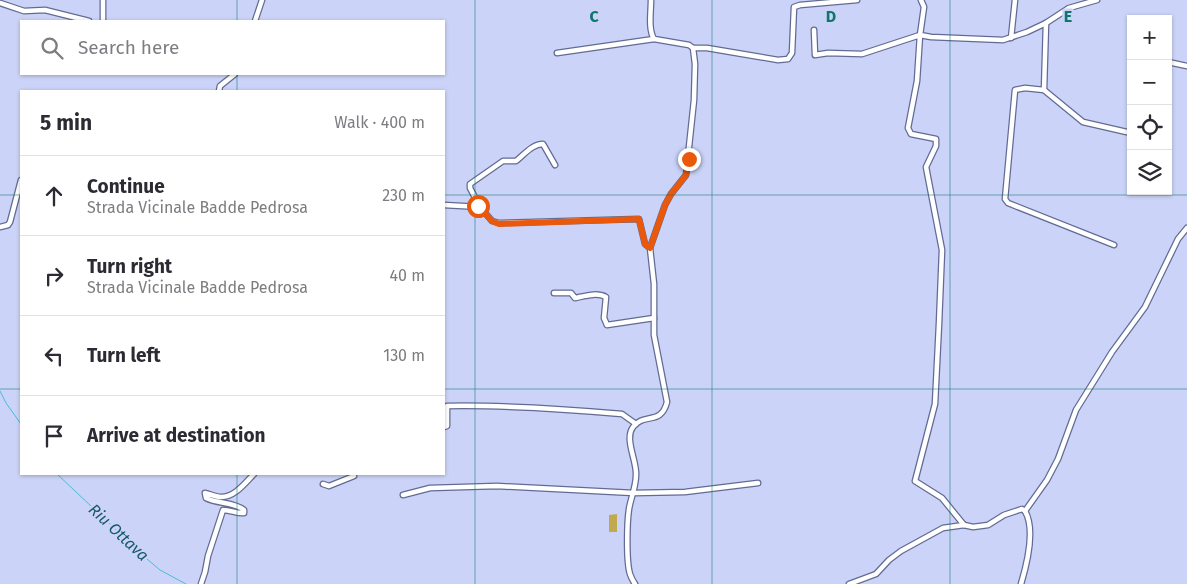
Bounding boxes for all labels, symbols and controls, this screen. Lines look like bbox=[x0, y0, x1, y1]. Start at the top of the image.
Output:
text: C bbox=[589, 7, 599, 26]
text: D bbox=[826, 7, 836, 26]
text: E bbox=[1064, 7, 1072, 26]
map controls bbox=[1127, 15, 1172, 195]
button: + bbox=[1127, 15, 1172, 60]
search box bbox=[20, 20, 445, 75]
icon: search bbox=[38, 34, 66, 62]
text: Search here bbox=[78, 36, 179, 59]
button: − bbox=[1127, 60, 1172, 105]
button: locate bbox=[1127, 105, 1172, 150]
text: 5 min bbox=[40, 110, 92, 136]
text: Walk · 400 m bbox=[334, 113, 425, 132]
route end bbox=[678, 148, 701, 171]
button: layers bbox=[1127, 150, 1172, 195]
text: Continue bbox=[87, 175, 165, 198]
icon: ahead bbox=[40, 182, 68, 210]
text: 230 m bbox=[382, 186, 425, 205]
route start bbox=[467, 195, 490, 218]
text: Strada Vicinale Badde Pedrosa bbox=[87, 198, 308, 217]
text: Turn right bbox=[87, 255, 172, 278]
icon: right bbox=[40, 262, 68, 290]
text: 40 m bbox=[390, 266, 425, 285]
text: Strada Vicinale Badde Pedrosa bbox=[87, 278, 308, 297]
icon: left bbox=[40, 342, 68, 370]
text: Turn left bbox=[87, 344, 161, 367]
text: 130 m bbox=[383, 346, 425, 365]
icon: arrive bbox=[40, 422, 68, 450]
text: Arrive at destination bbox=[87, 424, 266, 447]
water label: Riu Ottava bbox=[85, 500, 153, 565]

